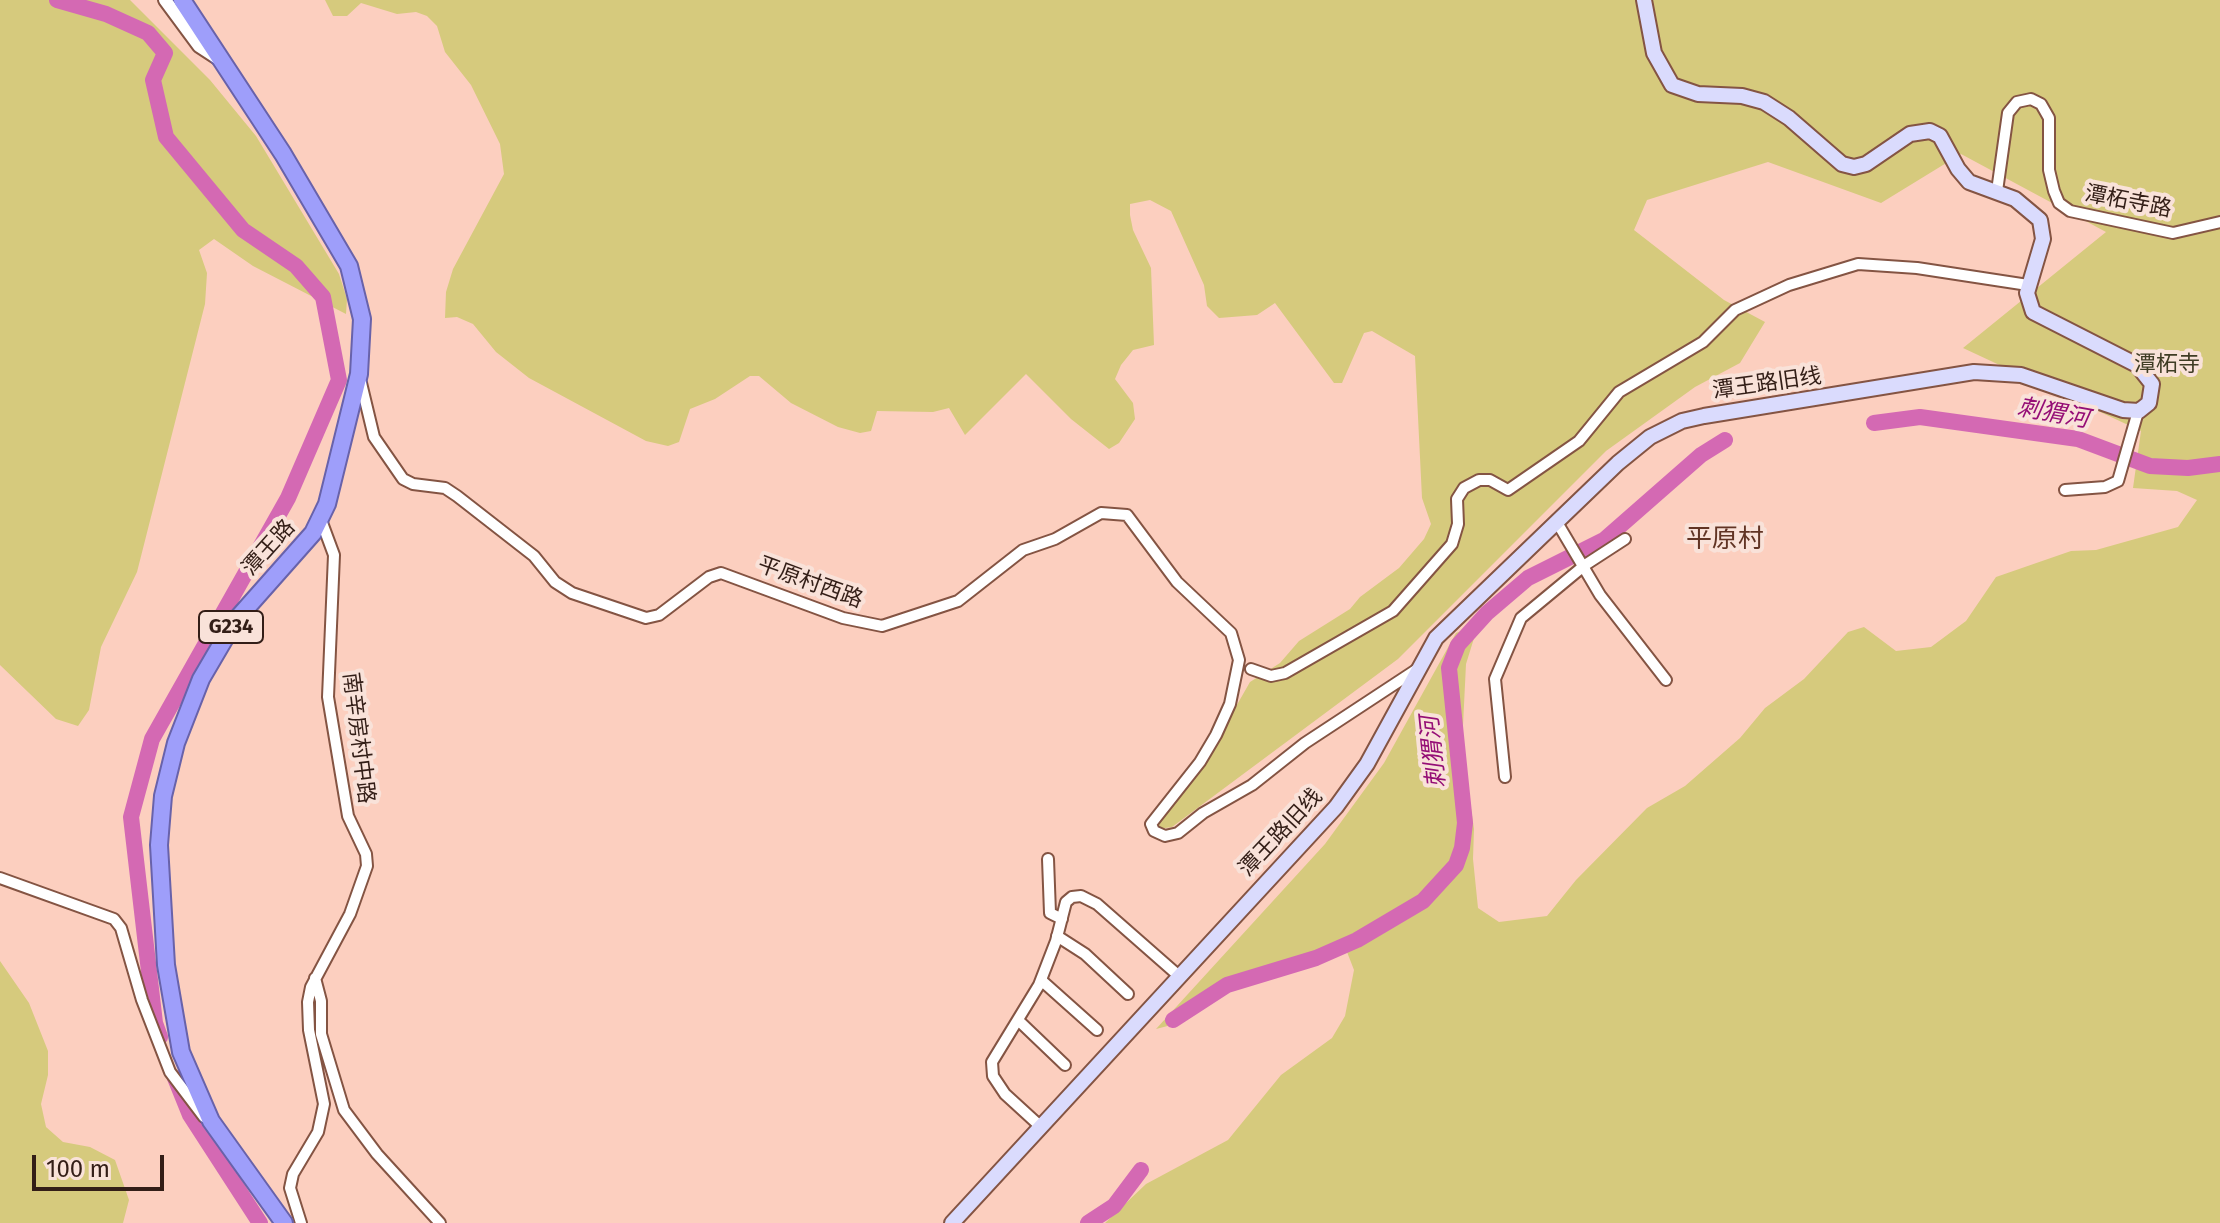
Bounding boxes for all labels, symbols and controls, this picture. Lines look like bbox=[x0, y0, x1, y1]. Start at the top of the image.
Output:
street label: 潭柘寺路 bbox=[2082, 181, 2174, 223]
park label: 潭柘寺 bbox=[2134, 352, 2200, 378]
street label: 潭王路旧线 bbox=[1711, 363, 1823, 405]
water label: 刺猬河 bbox=[2015, 394, 2091, 434]
street label: 潭王路 bbox=[237, 515, 301, 581]
district label: 平原村 bbox=[1686, 524, 1764, 556]
street label: 平原村西路 bbox=[754, 552, 866, 614]
road number: G234 bbox=[199, 611, 263, 643]
street label: 南辛房村中路 bbox=[337, 671, 379, 805]
water label: 刺猬河 bbox=[1416, 715, 1452, 789]
street label: 潭王路旧线 bbox=[1234, 784, 1328, 882]
scale bar bbox=[36, 1139, 168, 1189]
text: 100 m bbox=[46, 1155, 110, 1183]

